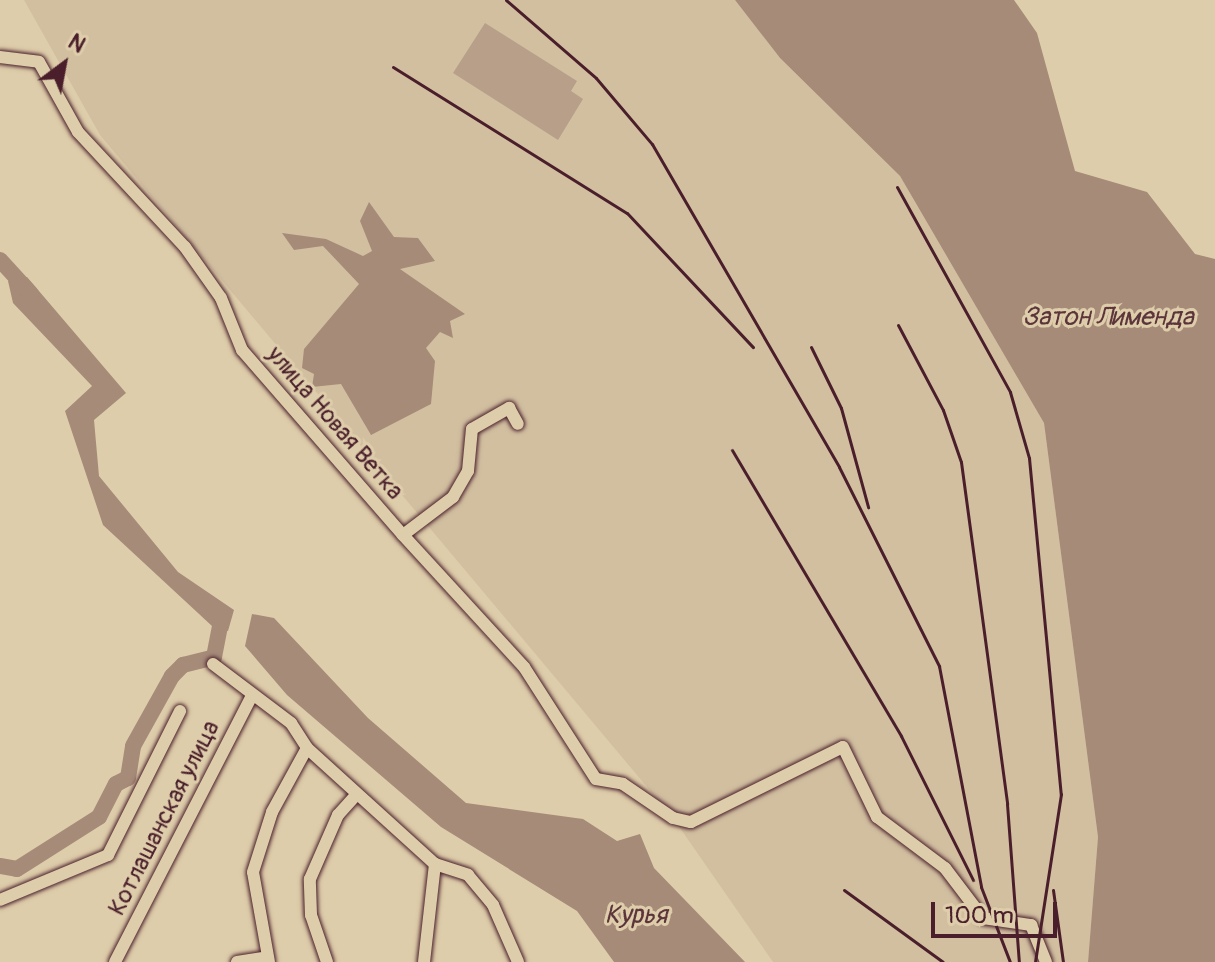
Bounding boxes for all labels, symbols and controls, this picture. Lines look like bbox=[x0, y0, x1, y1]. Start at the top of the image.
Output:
north arrow bbox=[24, 24, 104, 104]
text: N bbox=[63, 28, 90, 59]
water label: Затон Лименда bbox=[1022, 302, 1194, 334]
street label: улица Новая Ветка bbox=[261, 341, 409, 505]
street label: Котлашанская улица bbox=[102, 716, 226, 920]
scale bar bbox=[935, 886, 1061, 936]
water label: Курья bbox=[605, 900, 667, 932]
text: 100 m bbox=[945, 901, 1014, 930]

